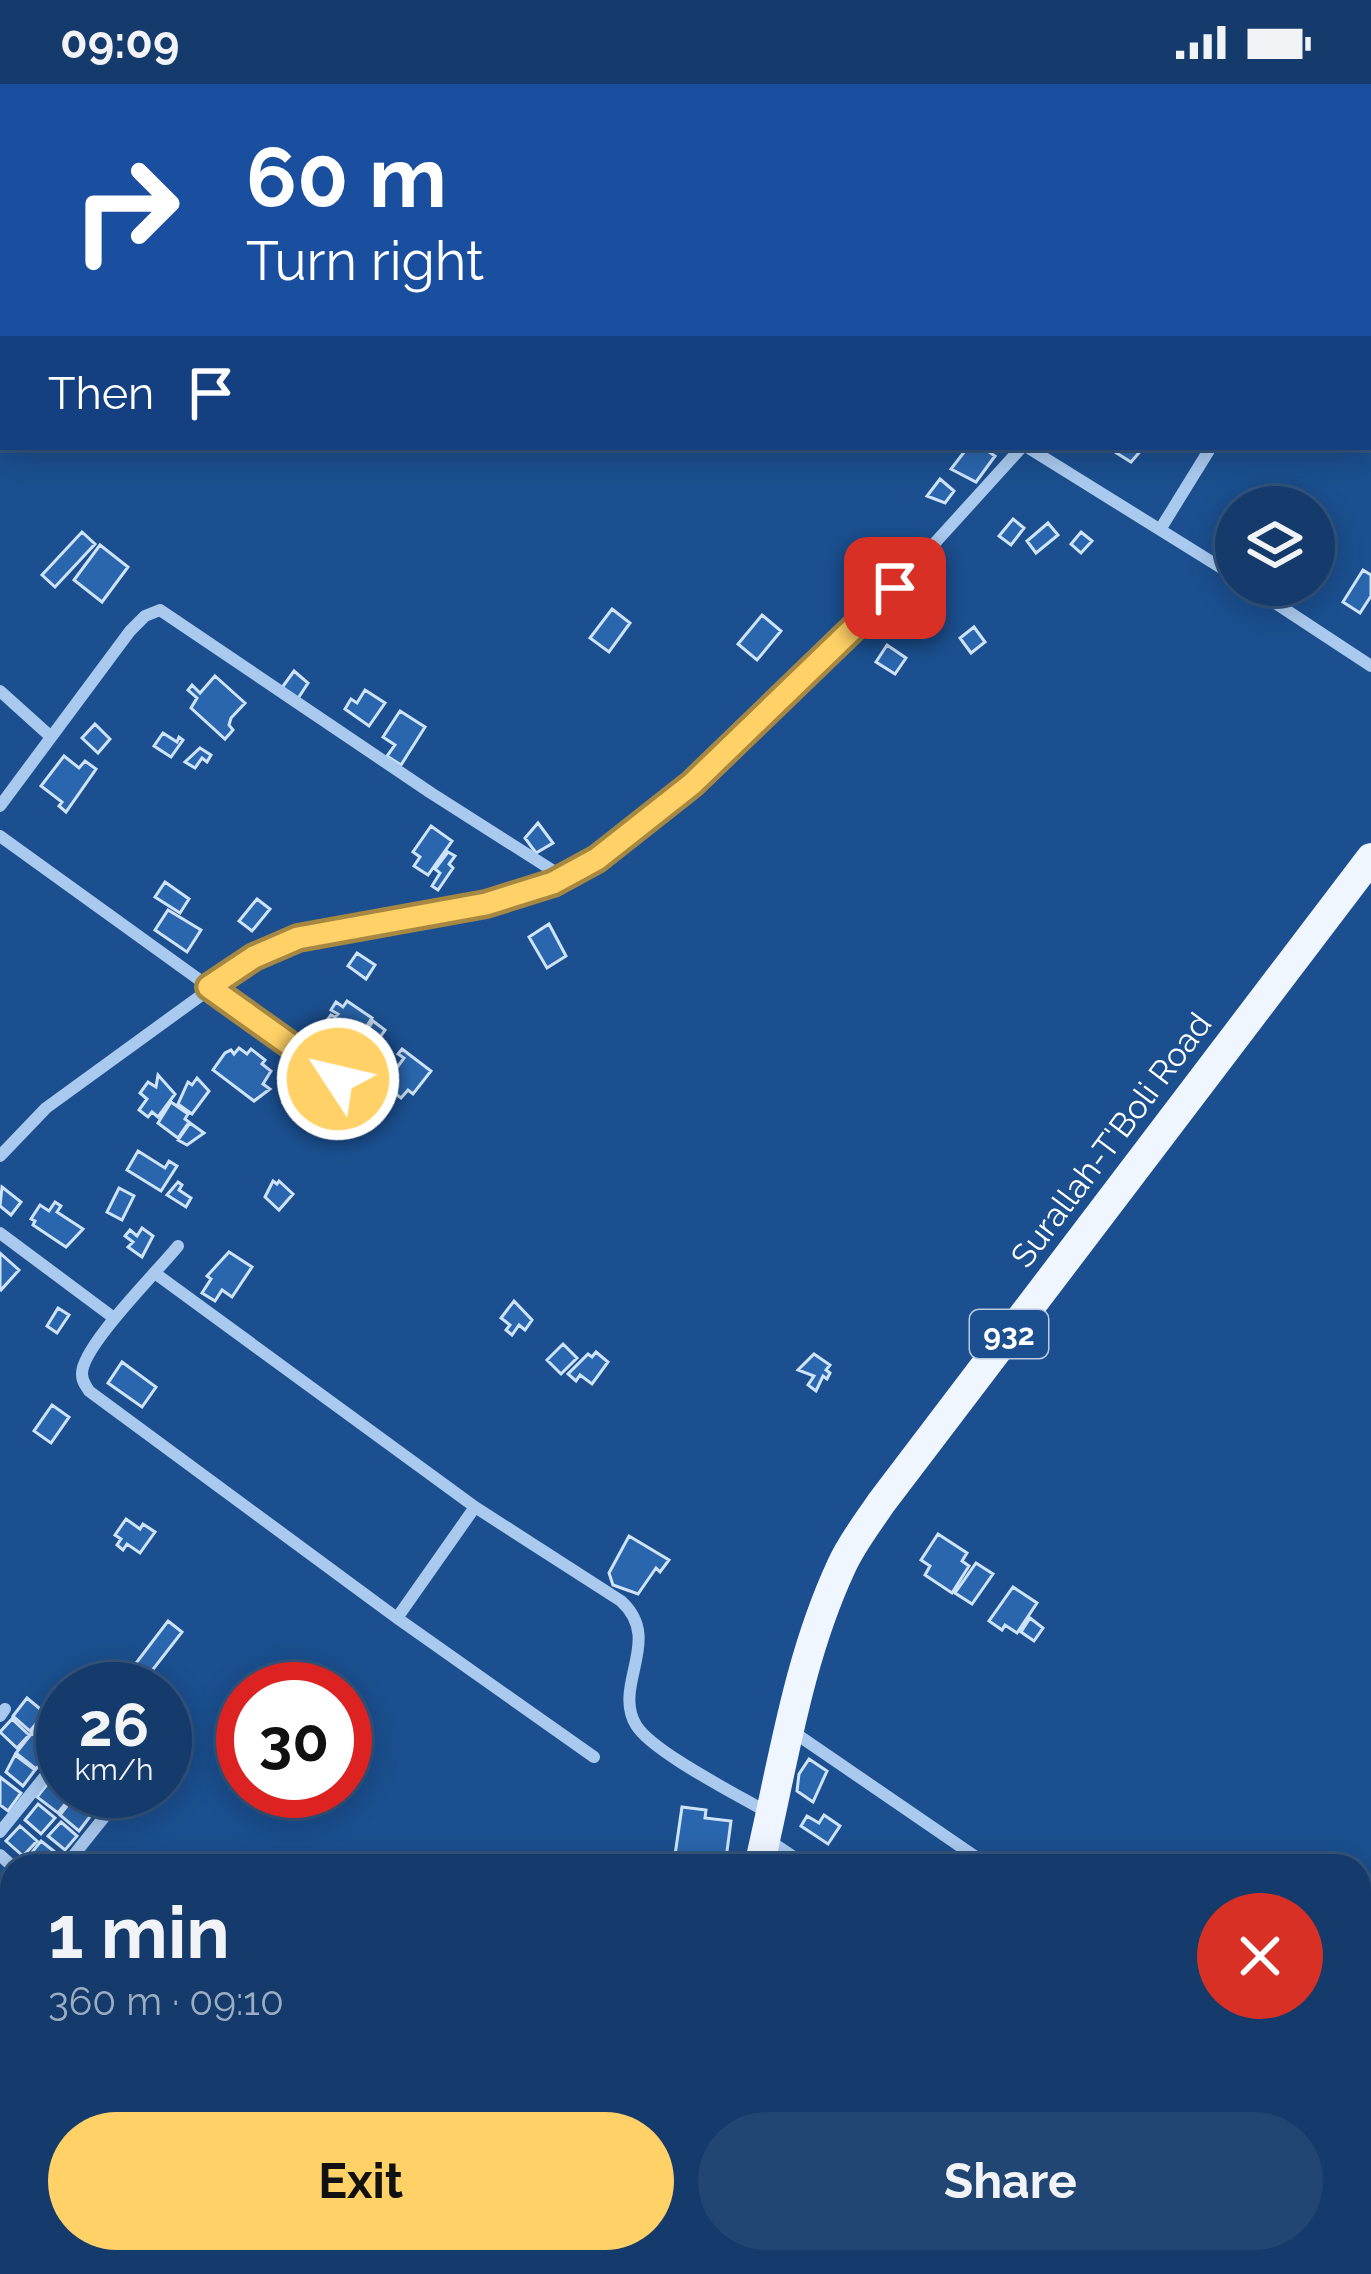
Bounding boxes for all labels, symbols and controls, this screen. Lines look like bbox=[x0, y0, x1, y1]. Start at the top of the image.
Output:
text: 09:09 bbox=[60, 16, 179, 69]
text: 60 m bbox=[246, 128, 447, 227]
icon: right bbox=[48, 132, 204, 288]
text: Turn right bbox=[246, 229, 484, 293]
icon: arrive bbox=[178, 360, 244, 426]
text: Then bbox=[48, 367, 154, 420]
map controls bbox=[1215, 486, 1335, 606]
button: layers bbox=[1215, 486, 1335, 606]
pin bbox=[844, 537, 946, 639]
icon: arrive bbox=[862, 555, 928, 621]
street label: Surallah-T'Boli Road bbox=[1003, 1005, 1219, 1275]
position arrow bbox=[275, 1016, 401, 1142]
road number: 932 bbox=[970, 1310, 1048, 1358]
speed limit sign: 30 bbox=[216, 1662, 372, 1818]
text: 26 bbox=[79, 1690, 149, 1760]
text: km/h bbox=[74, 1752, 154, 1787]
text: 1 min bbox=[48, 1890, 230, 1975]
button: close bbox=[1197, 1893, 1323, 2019]
text: 360 m · 09:10 bbox=[48, 1978, 284, 2024]
button: Exit bbox=[48, 2112, 674, 2250]
button: Share bbox=[698, 2112, 1323, 2250]

